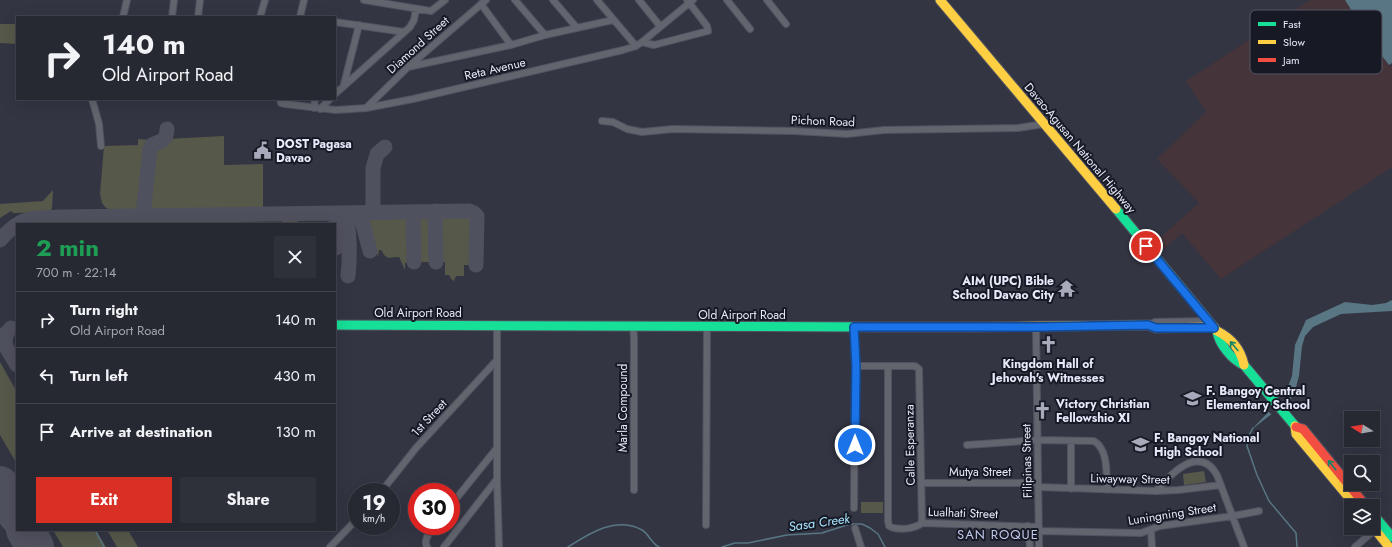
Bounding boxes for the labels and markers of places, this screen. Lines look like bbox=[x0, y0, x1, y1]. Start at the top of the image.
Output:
place label: DOST Pagasa Davao bbox=[276, 135, 352, 167]
public building icon: DOST Pagasa Davao bbox=[253, 141, 273, 161]
pin bbox=[1129, 229, 1163, 263]
place label: AIM (UPC) Bible School Davao City bbox=[952, 272, 1055, 304]
temple icon: AIM (UPC) Bible School Davao City bbox=[1057, 278, 1077, 298]
church icon: Kingdom Hall of Jehovah's Witnesses bbox=[1038, 335, 1058, 355]
place label: Kingdom Hall of Jehovah's Witnesses bbox=[990, 355, 1105, 387]
place label: F. Bangoy Central Elementary School bbox=[1206, 382, 1310, 414]
school or university icon: F. Bangoy Central Elementary School bbox=[1183, 388, 1203, 408]
place label: Victory Christian Fellowshio XI bbox=[1055, 395, 1150, 427]
church icon: Victory Christian Fellowshio XI bbox=[1033, 401, 1053, 421]
place label: F. Bangoy National High School bbox=[1154, 429, 1259, 461]
school or university icon: F. Bangoy National High School bbox=[1131, 435, 1151, 455]

